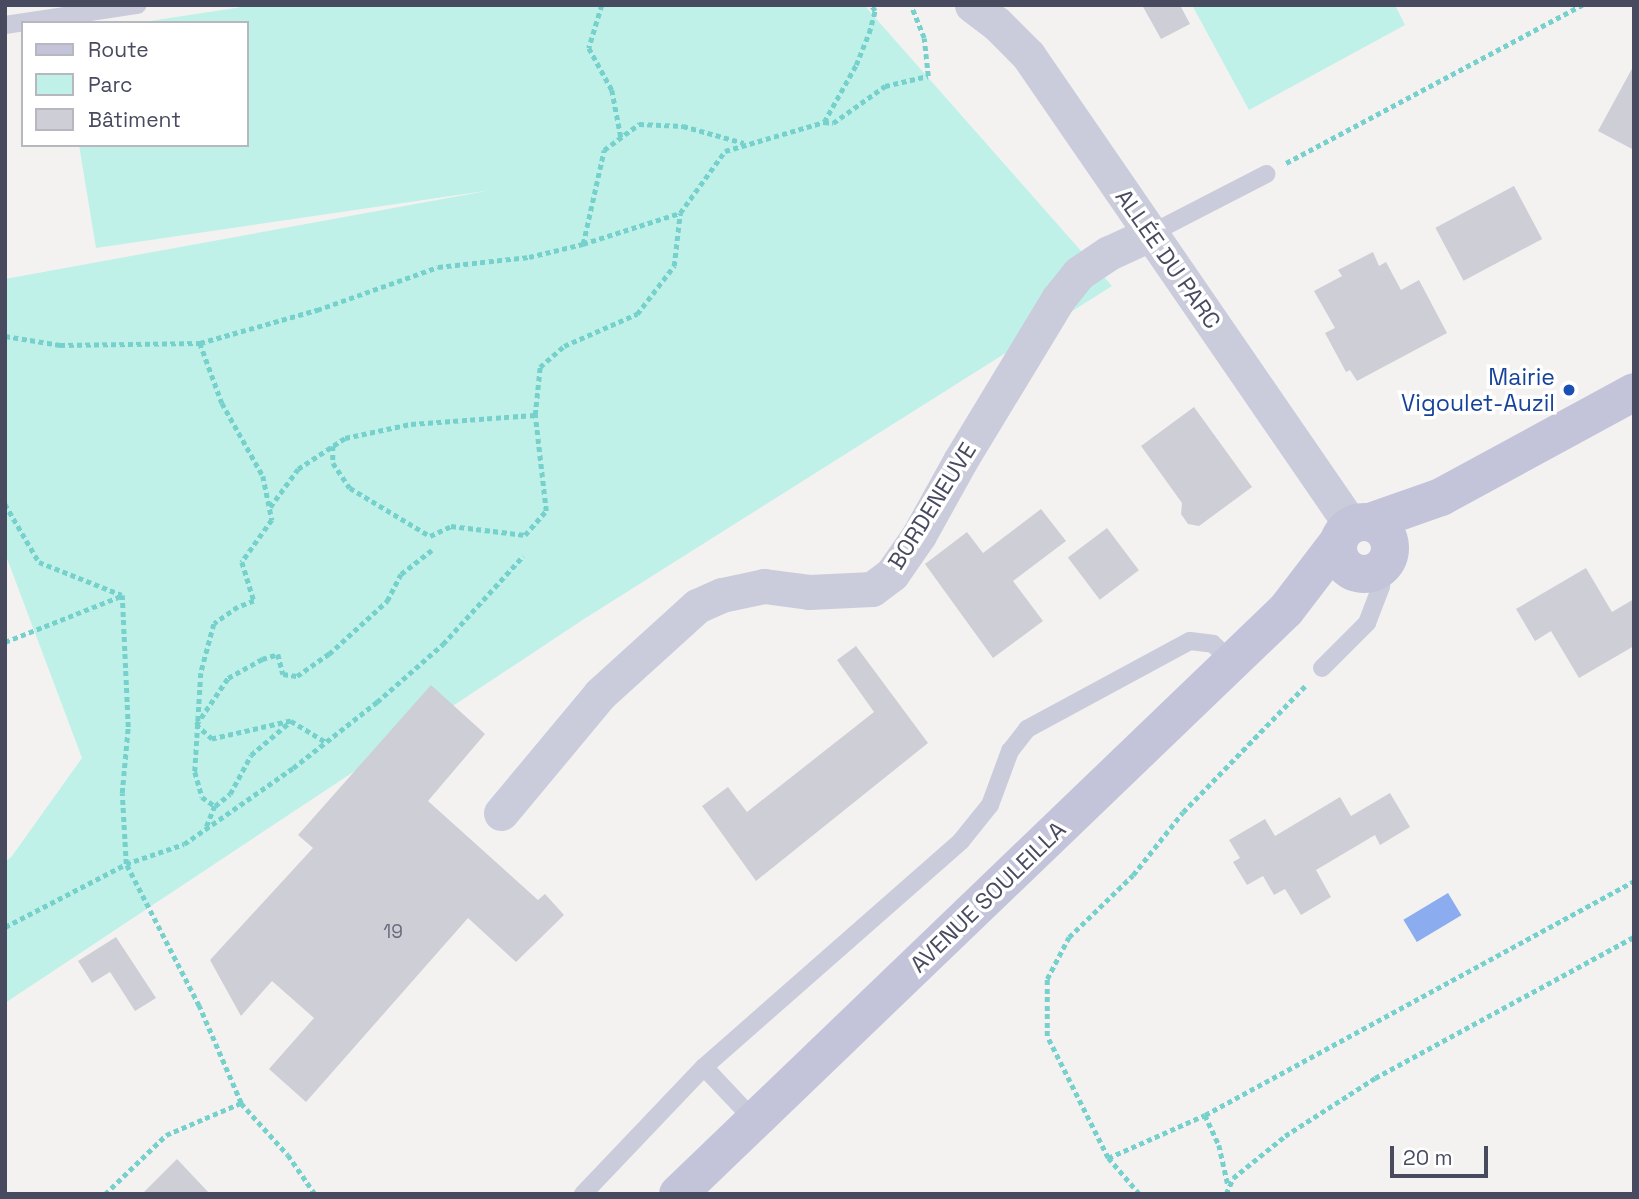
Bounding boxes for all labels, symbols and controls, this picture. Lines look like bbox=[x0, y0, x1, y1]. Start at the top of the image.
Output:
legend bbox=[21, 21, 248, 147]
text: Route bbox=[88, 36, 149, 63]
text: Parc bbox=[88, 71, 133, 98]
text: Bâtiment bbox=[88, 106, 181, 133]
street label: ALLÉE DU PARC bbox=[1110, 184, 1226, 334]
place label: Mairie Vigoulet-Auzil bbox=[1401, 363, 1555, 417]
marker: Mairie Vigoulet-Auzil bbox=[1561, 382, 1577, 398]
street label: BORDENEUVE bbox=[882, 438, 982, 574]
street label: AVENUE SOULEILLA bbox=[905, 816, 1071, 978]
house number: 19 bbox=[383, 921, 403, 943]
scale bar bbox=[1394, 1132, 1492, 1176]
text: 20 m bbox=[1403, 1144, 1453, 1171]

